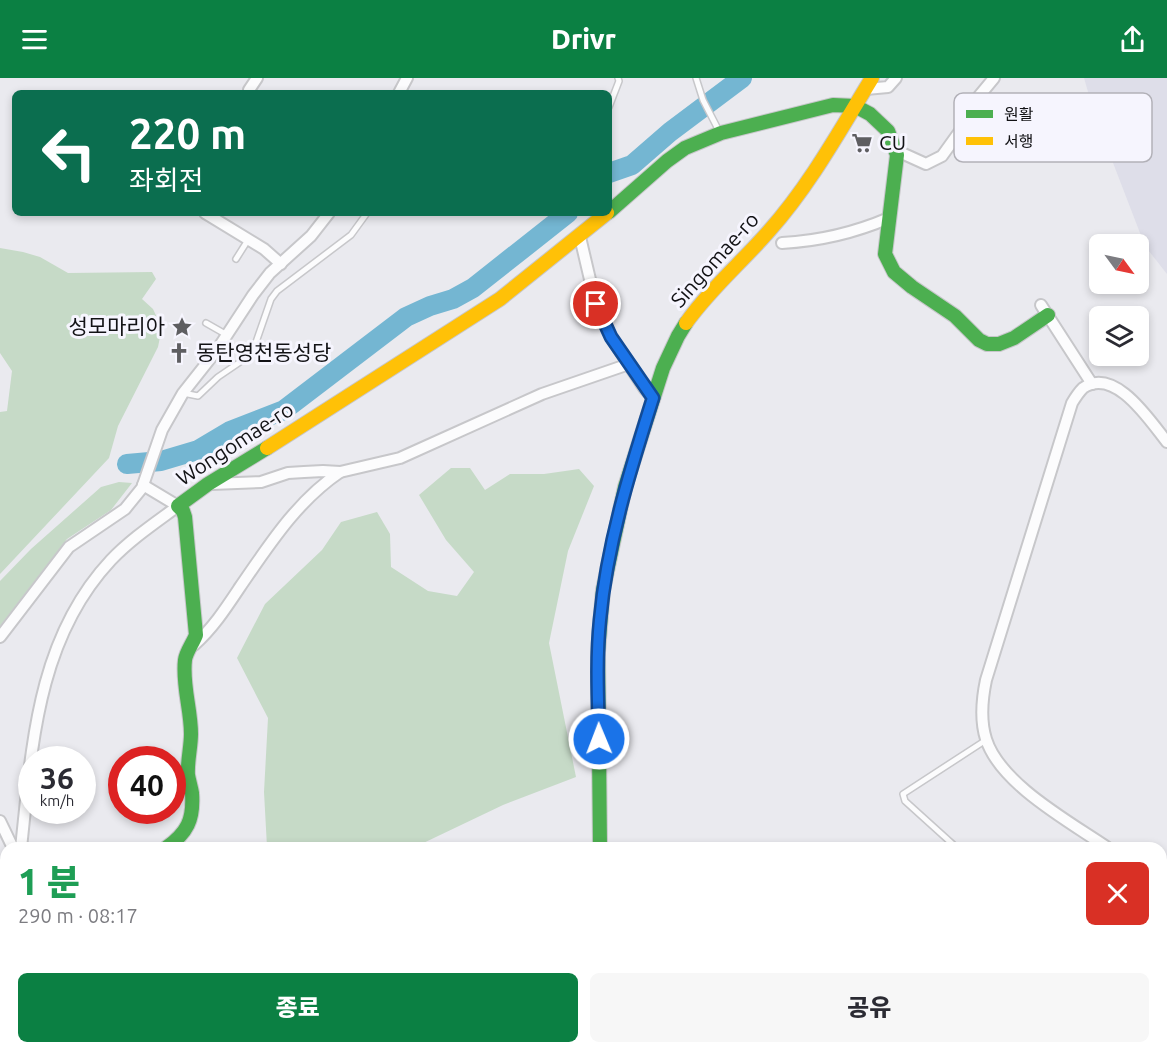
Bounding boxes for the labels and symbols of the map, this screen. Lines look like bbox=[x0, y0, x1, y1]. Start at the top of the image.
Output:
legend bbox=[954, 93, 1152, 162]
text: 원활 bbox=[1004, 105, 1034, 123]
place label: CU bbox=[879, 130, 906, 154]
supermarket icon: CU bbox=[850, 131, 874, 155]
text: 서행 bbox=[1004, 132, 1033, 150]
street label: Singomae-ro bbox=[665, 207, 763, 312]
north arrow bbox=[1089, 234, 1149, 294]
pin bbox=[570, 278, 621, 329]
place label: 성모마리아 bbox=[68, 314, 165, 338]
place icon: 성모마리아 bbox=[170, 315, 194, 339]
place label: 동탄영천동성당 bbox=[196, 340, 331, 364]
church icon: 동탄영천동성당 bbox=[167, 341, 191, 365]
street label: Wongomae-ro bbox=[171, 396, 297, 490]
position arrow bbox=[567, 707, 631, 771]
speed limit sign: 40 bbox=[108, 746, 186, 824]

